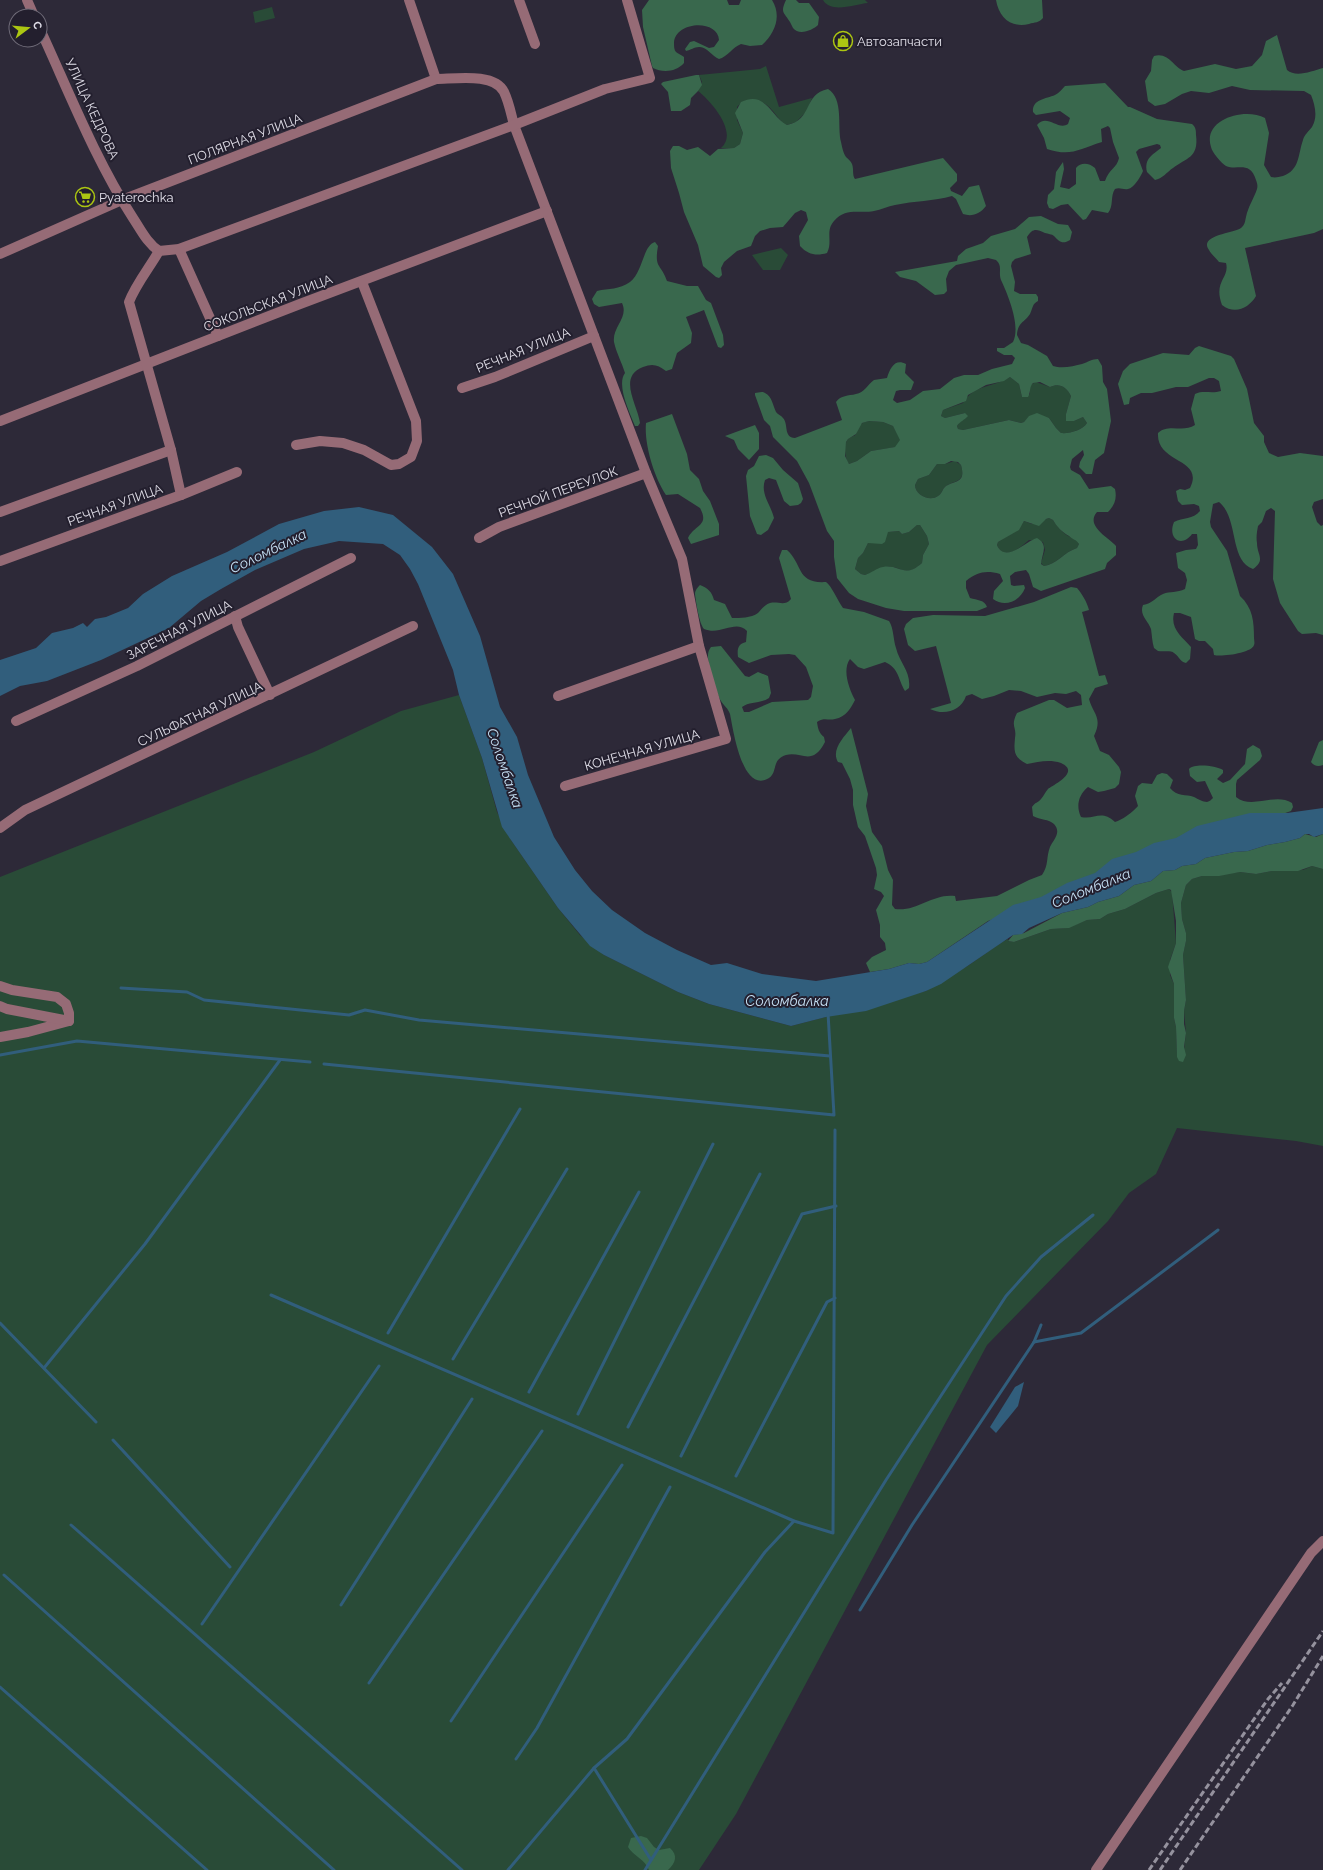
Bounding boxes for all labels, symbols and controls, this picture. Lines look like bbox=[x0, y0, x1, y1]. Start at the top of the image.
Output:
north arrow bbox=[8, 8, 48, 48]
text: С bbox=[30, 20, 45, 31]
shop icon: Автозапчасти bbox=[832, 30, 854, 52]
place label: Автозапчасти bbox=[857, 34, 942, 49]
street label: УЛИЦА КЕДРОВА bbox=[62, 56, 122, 162]
street label: ПОЛЯРНАЯ УЛИЦА bbox=[186, 110, 304, 168]
supermarket icon: Pyaterochka bbox=[74, 186, 96, 208]
place label: Pyaterochka bbox=[99, 190, 174, 205]
street label: СОКОЛЬСКАЯ УЛИЦА bbox=[202, 271, 335, 334]
street label: РЕЧНАЯ УЛИЦА bbox=[474, 324, 572, 376]
street label: РЕЧНОЙ ПЕРЕУЛОК bbox=[496, 463, 620, 521]
street label: РЕЧНАЯ УЛИЦА bbox=[65, 481, 165, 529]
water label: Соломбалка bbox=[227, 526, 309, 576]
street label: ЗАРЕЧНАЯ УЛИЦА bbox=[124, 597, 234, 663]
street label: СУЛЬФАТНАЯ УЛИЦА bbox=[135, 678, 265, 750]
water label: Соломбалка bbox=[484, 726, 526, 810]
street label: КОНЕЧНАЯ УЛИЦА bbox=[583, 726, 701, 774]
water label: Соломбалка bbox=[1049, 865, 1133, 911]
water label: Соломбалка bbox=[745, 993, 829, 1009]

